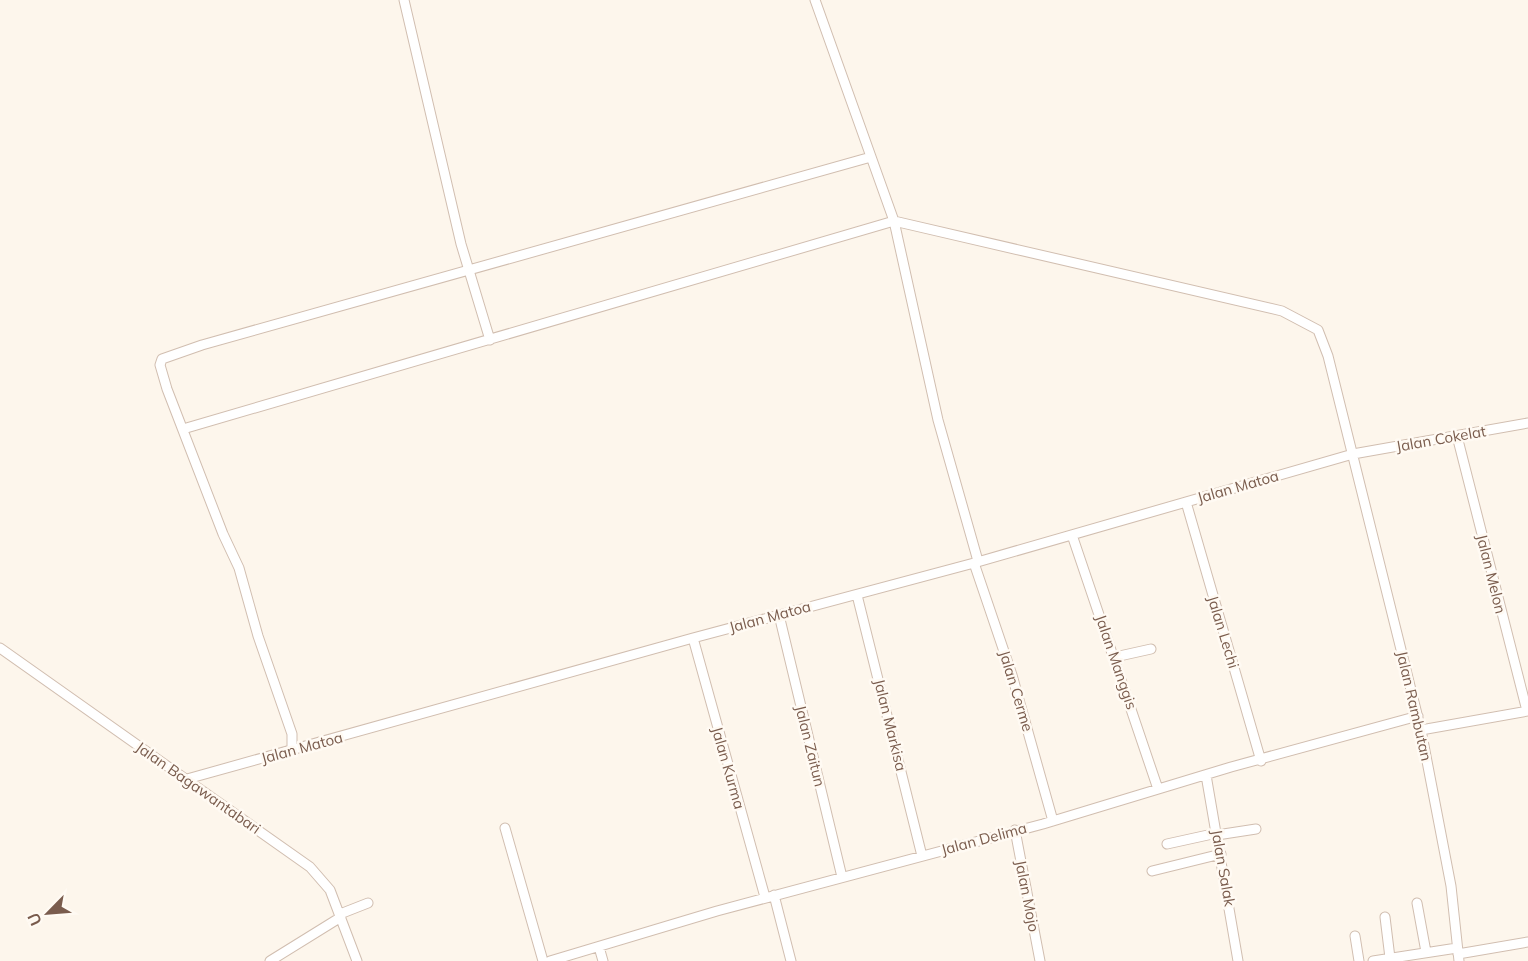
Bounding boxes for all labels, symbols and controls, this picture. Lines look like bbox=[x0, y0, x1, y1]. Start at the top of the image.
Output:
street label: Jalan Cokelat bbox=[1394, 421, 1487, 456]
street label: Jalan Matoa bbox=[1195, 466, 1281, 507]
street label: Jalan Melon bbox=[1472, 532, 1511, 616]
street label: Jalan Lechi bbox=[1203, 593, 1244, 671]
street label: Jalan Matoa bbox=[727, 596, 813, 637]
street label: Jalan Manggis bbox=[1091, 612, 1142, 712]
street label: Jalan Cerme bbox=[995, 648, 1038, 734]
street label: Jalan Rambutan bbox=[1393, 649, 1436, 763]
street label: Jalan Markisa bbox=[870, 677, 911, 773]
street label: Jalan Zaitun bbox=[791, 703, 830, 789]
street label: Jalan Kurma bbox=[708, 724, 749, 811]
street label: Jalan Matoa bbox=[259, 727, 345, 768]
street label: Jalan Bagawantabari bbox=[132, 737, 264, 838]
street label: Jalan Delima bbox=[939, 818, 1029, 859]
street label: Jalan Salak bbox=[1207, 828, 1240, 908]
street label: Jalan Mojo bbox=[1011, 858, 1044, 933]
north arrow bbox=[18, 883, 78, 943]
text: U bbox=[23, 910, 46, 929]

